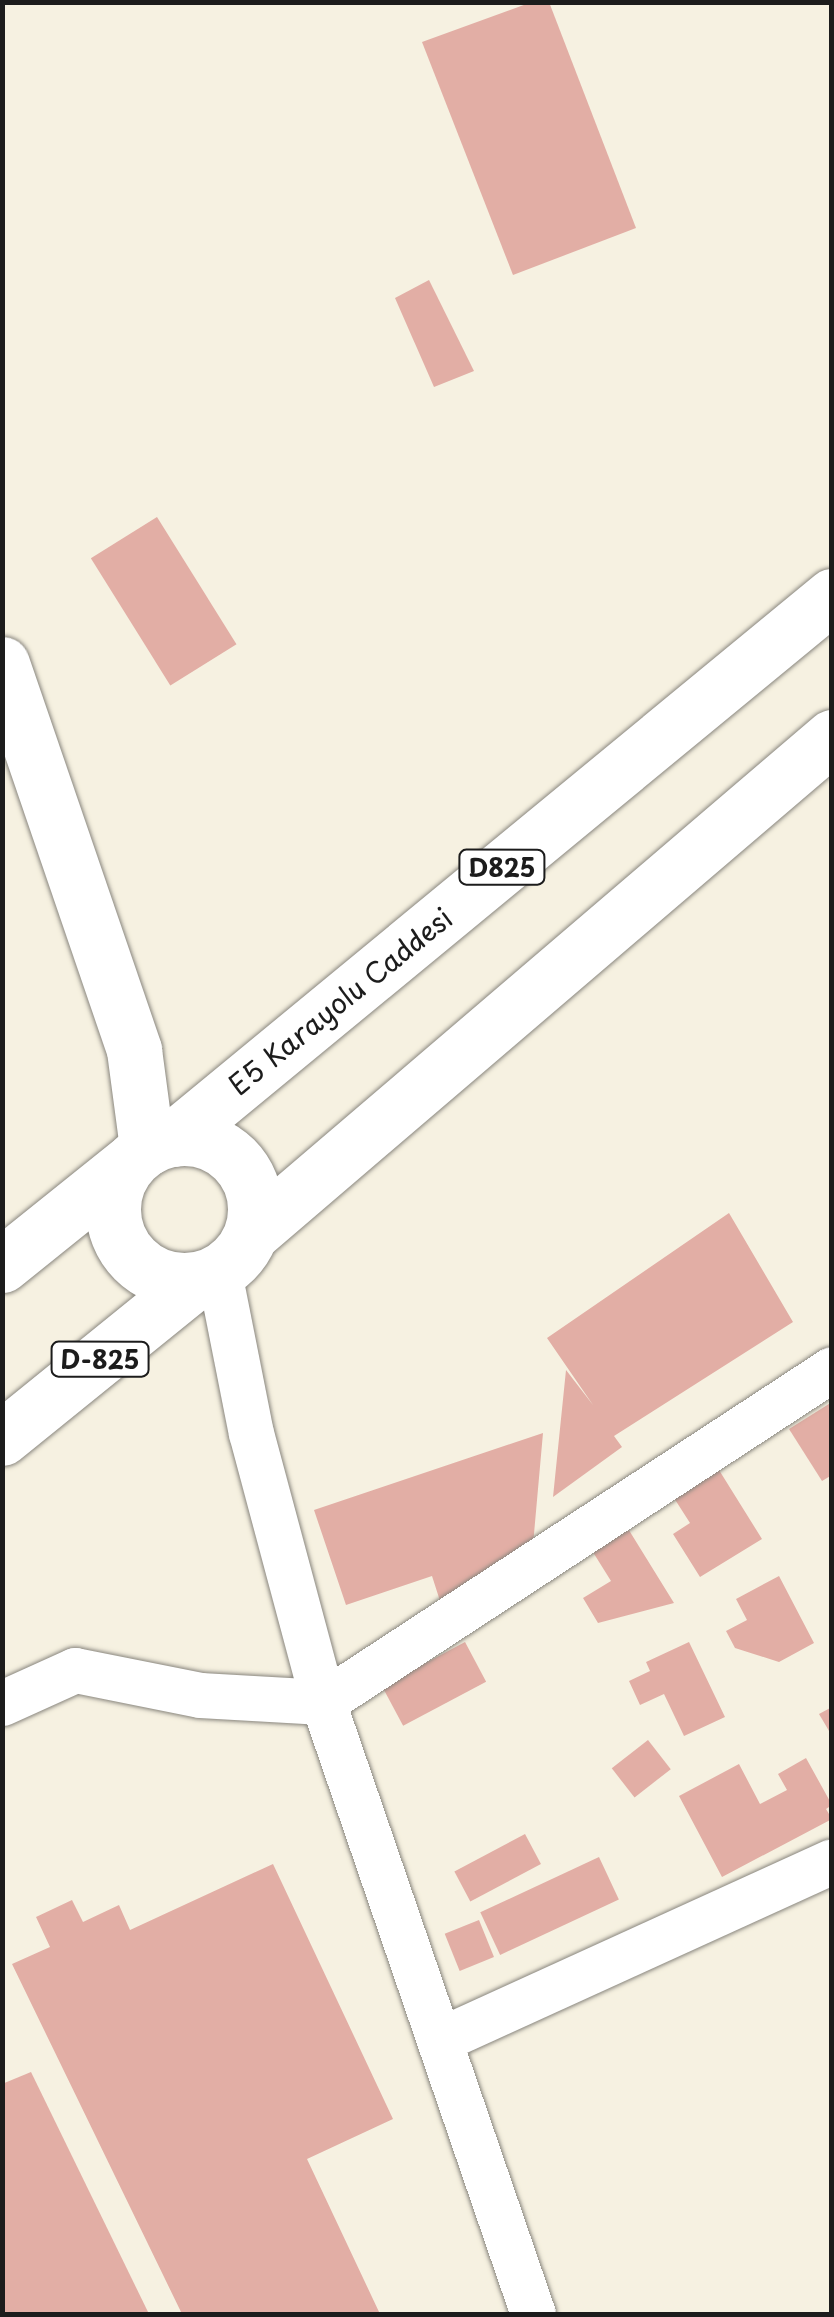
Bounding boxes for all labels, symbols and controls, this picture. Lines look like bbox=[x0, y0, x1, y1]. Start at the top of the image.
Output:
road number: D825 bbox=[457, 847, 547, 887]
street label: E5 Karayolu Caddesi bbox=[221, 900, 459, 1102]
road number: D-825 bbox=[50, 1339, 150, 1379]

